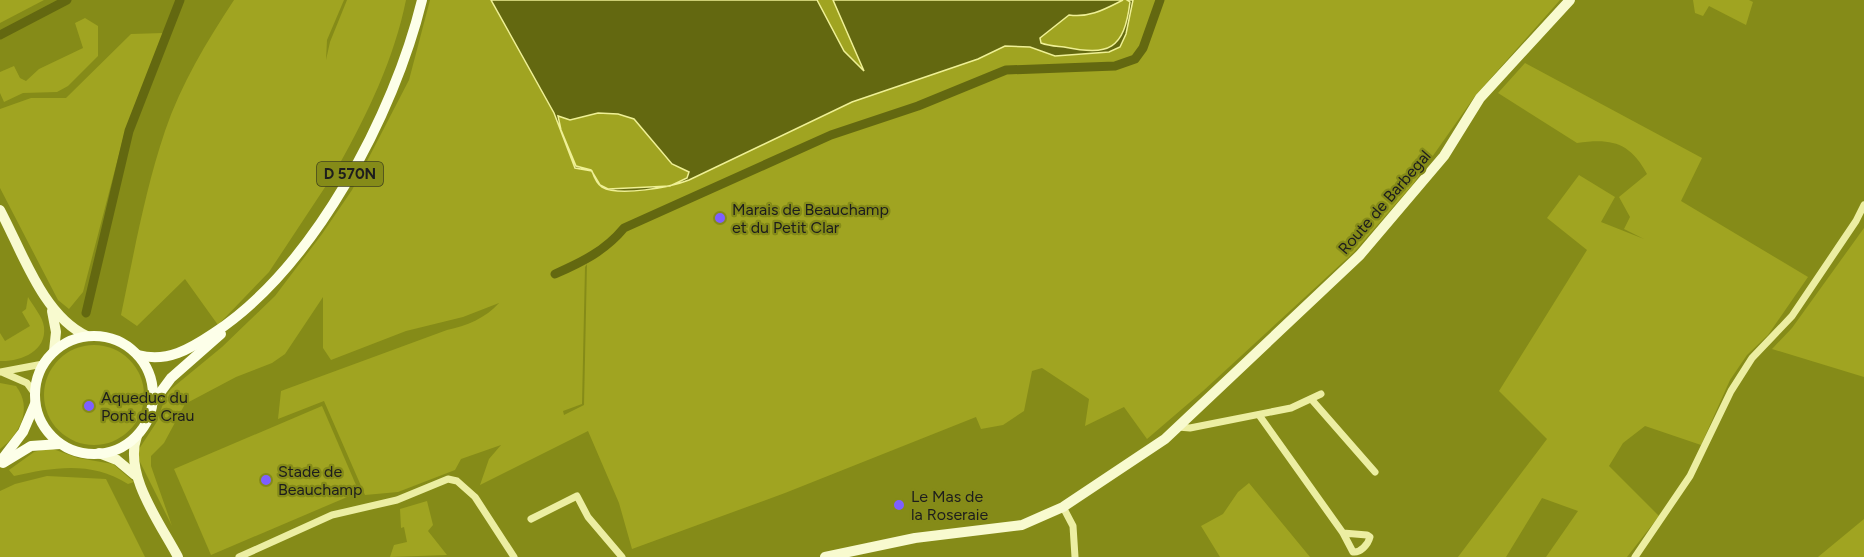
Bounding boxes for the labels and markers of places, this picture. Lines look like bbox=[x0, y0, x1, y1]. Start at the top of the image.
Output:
place label: Marais de Beauchamp et du Petit Clar bbox=[732, 200, 889, 237]
marker: Marais de Beauchamp et du Petit Clar bbox=[713, 211, 727, 225]
place label: Aqueduc du Pont de Crau bbox=[101, 388, 194, 425]
marker: Aqueduc du Pont de Crau bbox=[82, 399, 96, 413]
place label: Stade de Beauchamp bbox=[278, 462, 362, 499]
marker: Stade de Beauchamp bbox=[259, 473, 273, 487]
place label: Le Mas de la Roseraie bbox=[911, 487, 988, 524]
marker: Le Mas de la Roseraie bbox=[892, 498, 906, 512]

